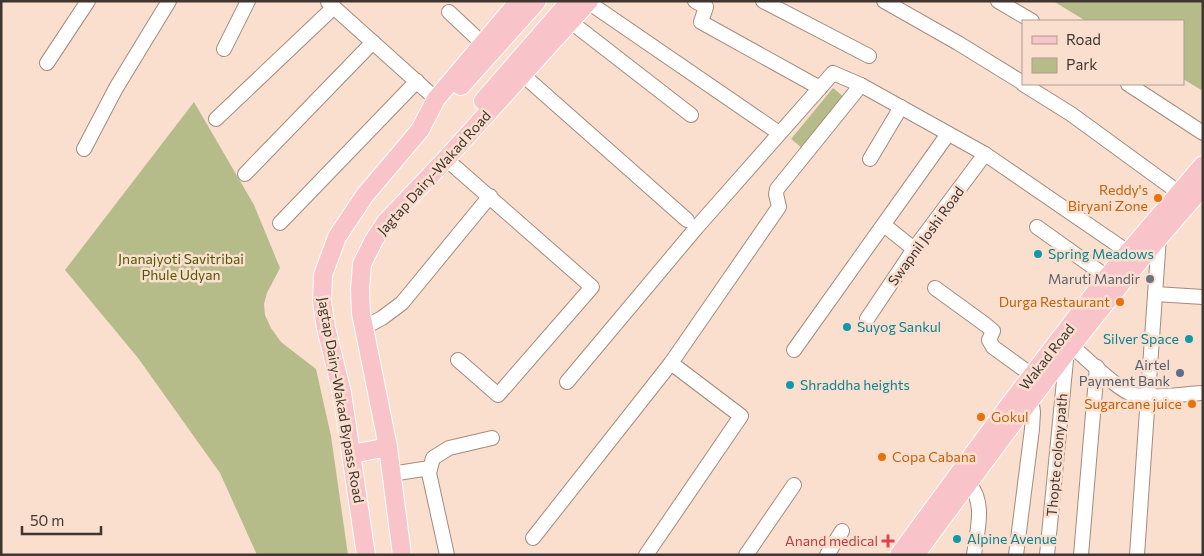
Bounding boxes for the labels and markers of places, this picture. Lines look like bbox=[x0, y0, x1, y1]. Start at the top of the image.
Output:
place label: Reddy's Biryani Zone bbox=[1068, 181, 1148, 214]
marker: Reddy's Biryani Zone bbox=[1152, 192, 1164, 204]
place label: Spring Meadows bbox=[1048, 245, 1154, 262]
marker: Spring Meadows bbox=[1032, 248, 1044, 260]
place label: Maruti Mandir bbox=[1048, 270, 1140, 287]
marker: Maruti Mandir bbox=[1144, 273, 1156, 285]
place label: Durga Restaurant bbox=[999, 293, 1110, 310]
marker: Durga Restaurant bbox=[1114, 296, 1126, 308]
place label: Suyog Sankul bbox=[857, 318, 941, 335]
marker: Suyog Sankul bbox=[841, 321, 853, 333]
place label: Silver Space bbox=[1103, 330, 1179, 347]
marker: Silver Space bbox=[1183, 333, 1195, 345]
place label: Airtel Payment Bank bbox=[1079, 356, 1170, 389]
marker: Airtel Payment Bank bbox=[1174, 367, 1186, 379]
place label: Shraddha heights bbox=[800, 376, 910, 393]
marker: Shraddha heights bbox=[784, 379, 796, 391]
place label: Sugarcane juice bbox=[1084, 395, 1182, 412]
marker: Sugarcane juice bbox=[1186, 398, 1198, 410]
place label: Gokul bbox=[991, 408, 1029, 425]
marker: Gokul bbox=[975, 411, 987, 423]
place label: Copa Cabana bbox=[892, 448, 976, 465]
marker: Copa Cabana bbox=[876, 451, 888, 463]
place label: Alpine Avenue bbox=[967, 530, 1057, 547]
place label: Anand medical bbox=[785, 532, 878, 549]
marker: Alpine Avenue bbox=[951, 533, 963, 545]
marker: Anand medical bbox=[882, 535, 894, 547]

